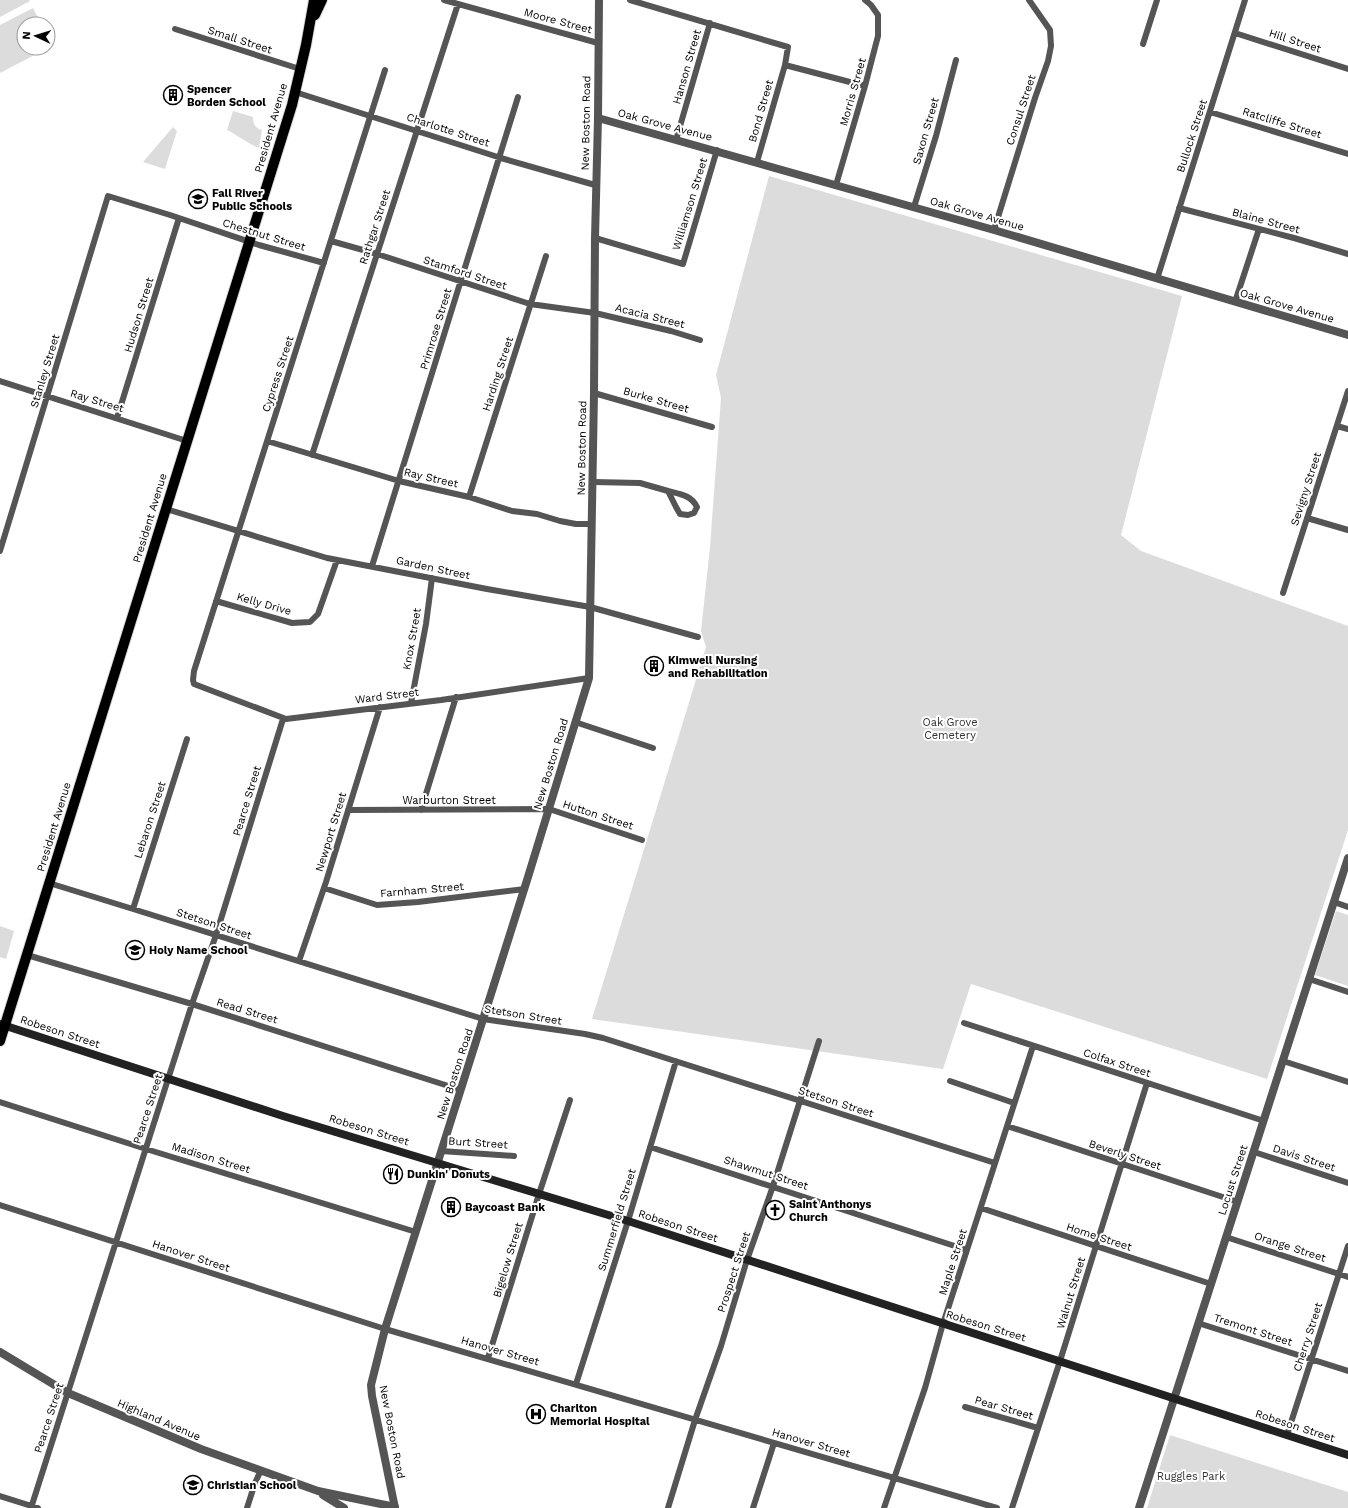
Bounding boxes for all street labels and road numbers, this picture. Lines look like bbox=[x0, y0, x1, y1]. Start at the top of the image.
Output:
street label: Moore Street bbox=[522, 6, 594, 36]
street label: Small Street bbox=[206, 23, 274, 57]
street label: Hill Street bbox=[1267, 26, 1323, 56]
street label: Hanson Street bbox=[670, 28, 704, 106]
street label: Morris Street bbox=[837, 56, 869, 128]
street label: Consul Street bbox=[1003, 73, 1039, 147]
street label: New Boston Road bbox=[579, 75, 593, 171]
street label: Bond Street bbox=[746, 78, 776, 144]
street label: President Avenue bbox=[252, 82, 290, 174]
street label: Saxon Street bbox=[910, 96, 942, 166]
street label: Bullock Street bbox=[1174, 97, 1210, 174]
street label: Ratcliffe Street bbox=[1241, 105, 1324, 141]
street label: Oak Grove Avenue bbox=[616, 106, 714, 144]
street label: Charlotte Street bbox=[405, 110, 492, 150]
street label: Williamson Street bbox=[670, 156, 710, 252]
street label: Rathgar Street bbox=[357, 188, 393, 266]
street label: Oak Grove Avenue bbox=[928, 194, 1026, 234]
street label: Blaine Street bbox=[1231, 206, 1302, 236]
street label: Chestnut Street bbox=[221, 216, 307, 254]
street label: Stamford Street bbox=[422, 253, 509, 293]
street label: Hudson Street bbox=[121, 276, 157, 354]
street label: Primrose Street bbox=[417, 286, 455, 371]
street label: Oak Grove Avenue bbox=[1238, 286, 1336, 326]
street label: Acacia Street bbox=[614, 301, 687, 331]
street label: Stanley Street bbox=[28, 332, 62, 409]
street label: Cypress Street bbox=[260, 334, 297, 414]
street label: Harding Street bbox=[480, 335, 516, 413]
street label: Burke Street bbox=[622, 384, 691, 416]
street label: Ray Street bbox=[69, 387, 126, 415]
street label: New Boston Road bbox=[575, 400, 589, 496]
street label: Sevigny Street bbox=[1288, 450, 1324, 527]
street label: Ray Street bbox=[403, 465, 460, 491]
street label: President Avenue bbox=[130, 472, 170, 564]
street label: Garden Street bbox=[395, 554, 472, 582]
street label: Kelly Drive bbox=[235, 590, 293, 618]
street label: Knox Street bbox=[400, 607, 424, 671]
street label: Ward Street bbox=[354, 686, 420, 706]
street label: New Boston Road bbox=[531, 717, 571, 811]
street label: Pearce Street bbox=[230, 764, 264, 838]
street label: Lebaron Street bbox=[131, 779, 169, 860]
street label: President Avenue bbox=[34, 781, 74, 873]
street label: Newport Street bbox=[313, 790, 349, 873]
street label: Warburton Street bbox=[402, 794, 496, 807]
street label: Hutton Street bbox=[561, 797, 635, 833]
street label: Farnham Street bbox=[380, 880, 465, 900]
street label: Stetson Street bbox=[175, 906, 254, 942]
street label: Read Street bbox=[215, 996, 280, 1027]
street label: Stetson Street bbox=[483, 1002, 563, 1028]
street label: Robeson Street bbox=[19, 1013, 102, 1051]
street label: New Boston Road bbox=[434, 1027, 476, 1121]
street label: Colfax Street bbox=[1082, 1046, 1153, 1080]
street label: Pearce Street bbox=[131, 1072, 166, 1146]
street label: Stetson Street bbox=[797, 1084, 876, 1120]
street label: Robeson Street bbox=[327, 1112, 411, 1148]
street label: Burt Street bbox=[448, 1134, 509, 1152]
street label: Beverly Street bbox=[1087, 1137, 1163, 1173]
street label: Madison Street bbox=[170, 1140, 252, 1176]
street label: Davis Street bbox=[1271, 1142, 1337, 1174]
street label: Locust Street bbox=[1216, 1143, 1251, 1217]
street label: Shawmut Street bbox=[722, 1153, 810, 1193]
street label: Summerfield Street bbox=[595, 1167, 639, 1273]
street label: Robeson Street bbox=[637, 1207, 720, 1245]
street label: Bigelow Street bbox=[490, 1220, 526, 1299]
street label: Home Street bbox=[1065, 1220, 1134, 1254]
street label: Maple Street bbox=[936, 1227, 970, 1297]
street label: Orange Street bbox=[1253, 1229, 1328, 1265]
street label: Prospect Street bbox=[715, 1230, 753, 1314]
street label: Hanover Street bbox=[151, 1237, 232, 1275]
street label: Walnut Street bbox=[1054, 1255, 1088, 1331]
street label: Cherry Street bbox=[1291, 1300, 1325, 1373]
street label: Robeson Street bbox=[944, 1308, 1028, 1344]
street label: Tremont Street bbox=[1212, 1311, 1294, 1349]
street label: Hanover Street bbox=[459, 1334, 541, 1368]
street label: Pearce Street bbox=[32, 1381, 67, 1455]
street label: New Boston Road bbox=[377, 1384, 407, 1480]
street label: Pear Street bbox=[973, 1393, 1035, 1423]
street label: Highland Avenue bbox=[115, 1397, 203, 1443]
street label: Robeson Street bbox=[1254, 1407, 1337, 1445]
street label: Hanover Street bbox=[770, 1426, 852, 1460]

